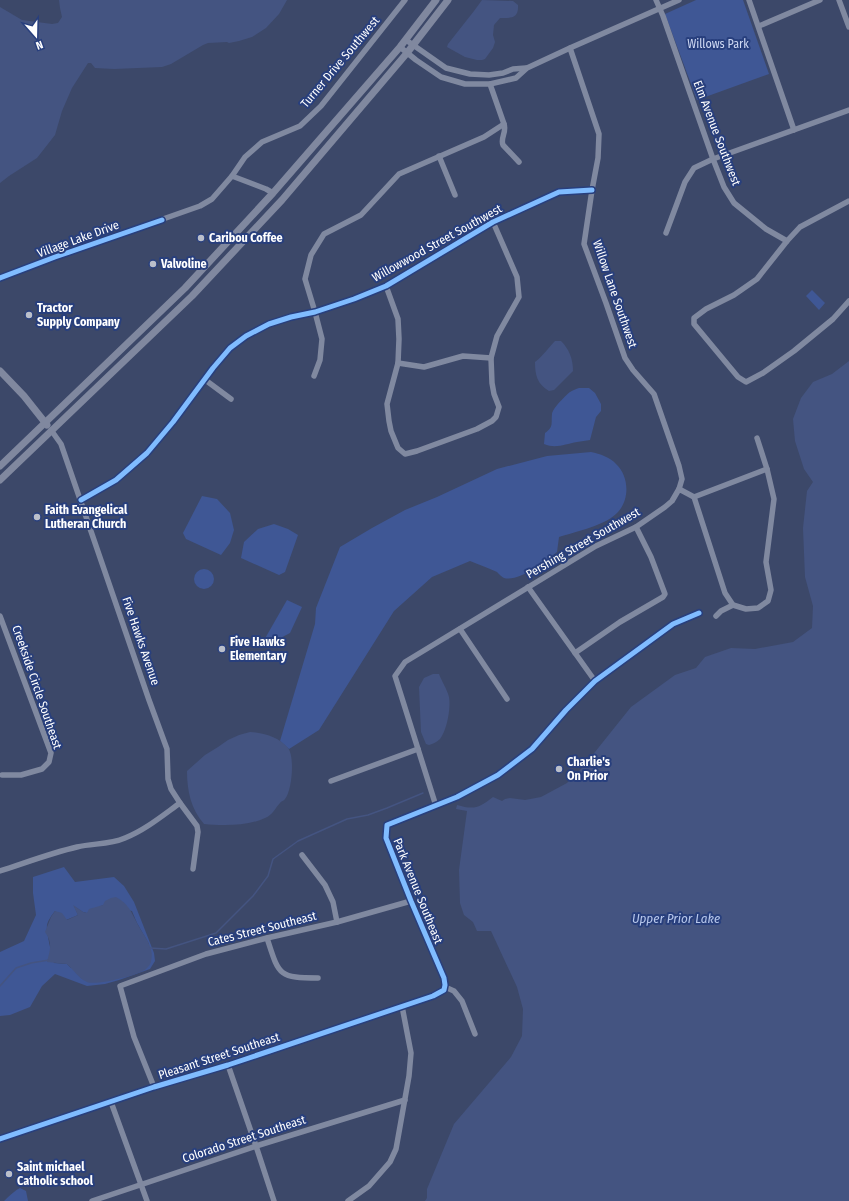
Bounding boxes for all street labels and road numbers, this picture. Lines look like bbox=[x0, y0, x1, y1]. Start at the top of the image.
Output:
street label: Turner Drive Southwest bbox=[298, 14, 382, 110]
street label: Elm Avenue Southwest bbox=[691, 79, 743, 188]
street label: Willowwood Street Southwest bbox=[370, 201, 504, 285]
street label: Village Lake Drive bbox=[35, 218, 121, 260]
street label: Willow Lane Southwest bbox=[590, 238, 640, 350]
street label: Pershing Street Southwest bbox=[524, 505, 642, 581]
street label: Five Hawks Avenue bbox=[119, 595, 163, 687]
street label: Creekside Circle Southeast bbox=[9, 623, 65, 751]
street label: Park Avenue Southeast bbox=[390, 836, 446, 946]
street label: Cates Street Southeast bbox=[206, 909, 318, 949]
street label: Pleasant Street Southeast bbox=[157, 1030, 281, 1082]
street label: Colorado Street Southeast bbox=[181, 1112, 307, 1166]

